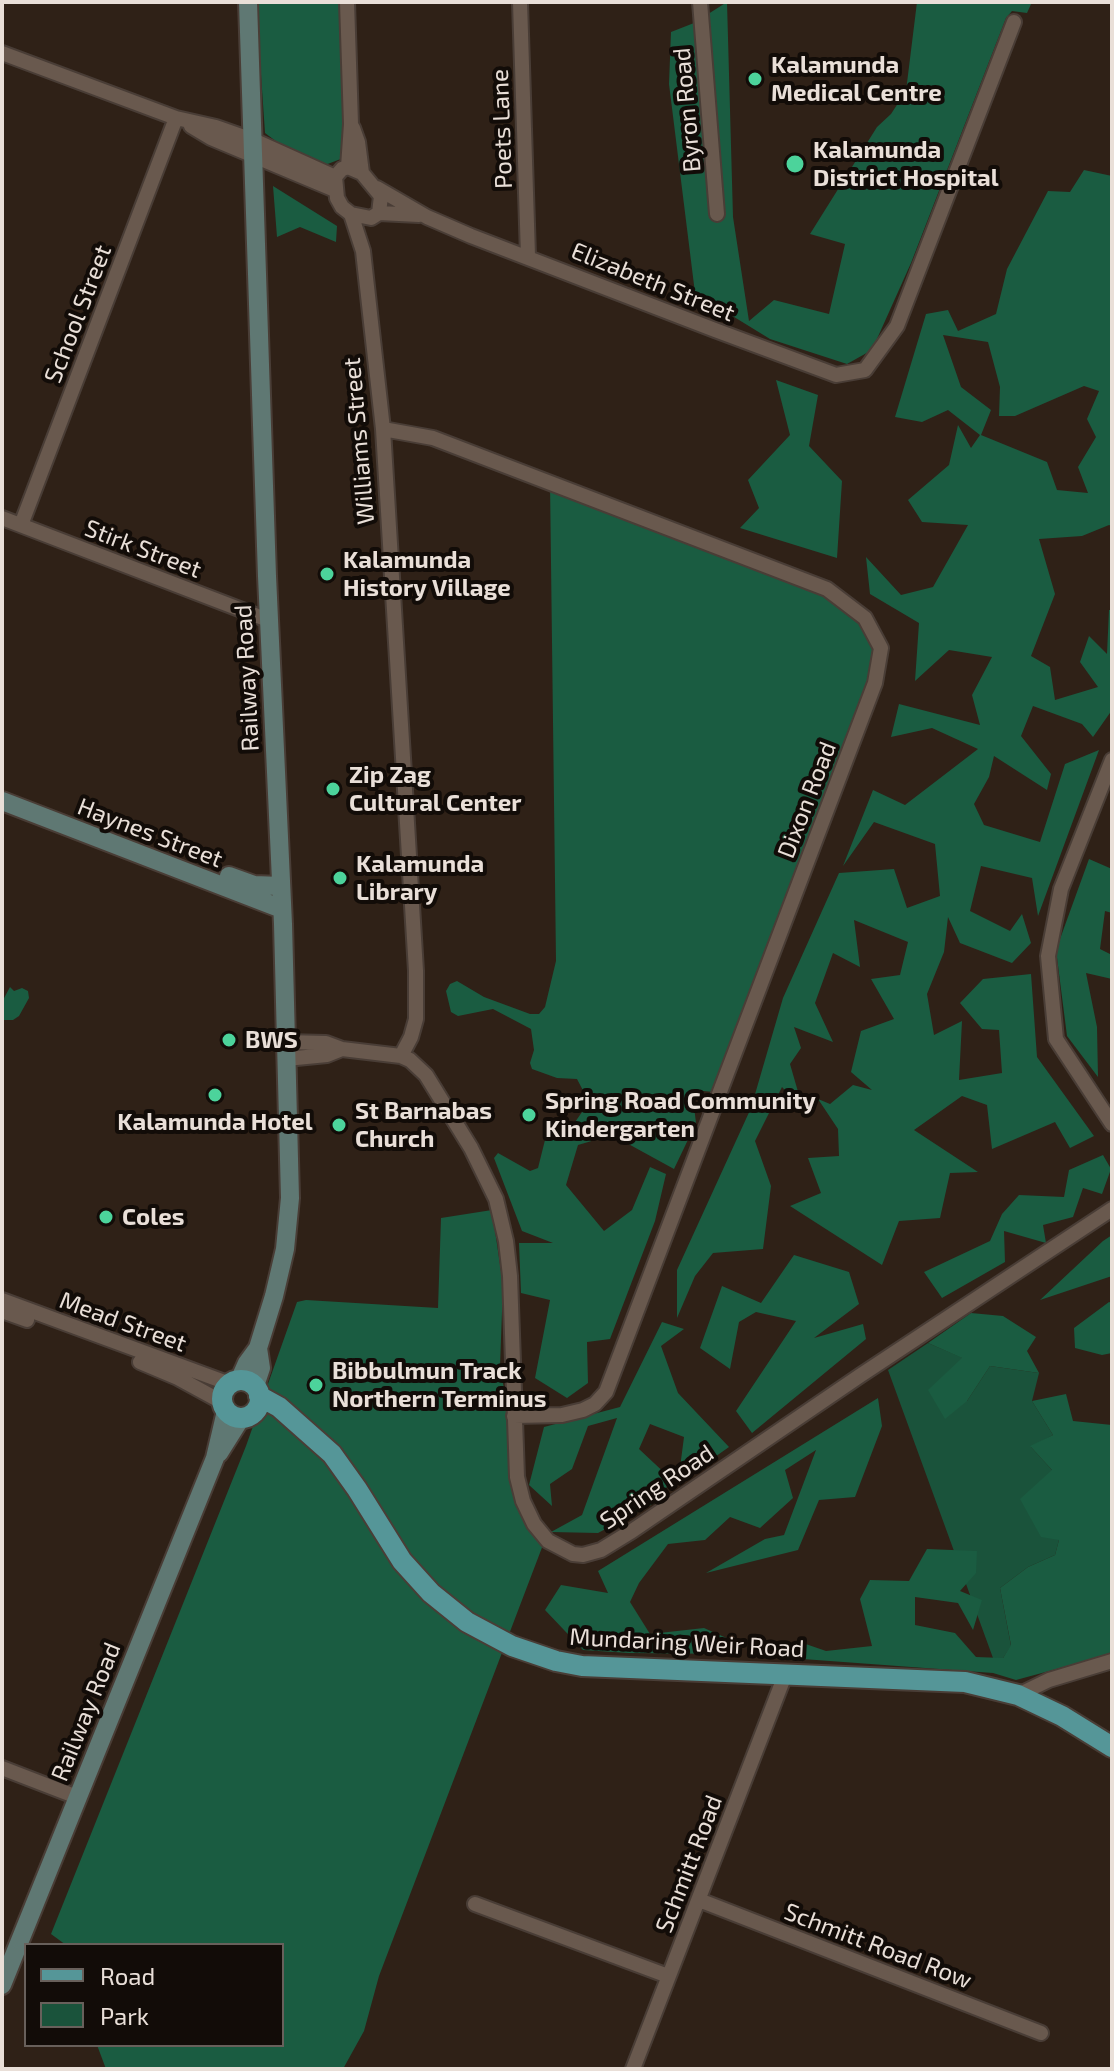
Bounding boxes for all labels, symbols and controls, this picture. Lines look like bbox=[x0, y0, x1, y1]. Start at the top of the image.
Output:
street label: Byron Road bbox=[667, 46, 707, 174]
place label: Kalamunda Medical Centre bbox=[771, 51, 942, 107]
street label: Poets Lane bbox=[486, 69, 518, 189]
marker: Kalamunda Medical Centre bbox=[746, 70, 764, 88]
place label: Kalamunda District Hospital bbox=[813, 136, 999, 192]
marker: Kalamunda District Hospital bbox=[784, 153, 806, 175]
street label: Elizabeth Street bbox=[567, 236, 739, 328]
street label: School Street bbox=[38, 241, 118, 387]
street label: Williams Street bbox=[337, 356, 381, 526]
street label: Stirk Street bbox=[81, 514, 205, 584]
place label: Kalamunda History Village bbox=[343, 546, 511, 602]
marker: Kalamunda History Village bbox=[318, 565, 336, 583]
street label: Railway Road bbox=[229, 604, 265, 752]
street label: Dixon Road bbox=[772, 738, 842, 862]
place label: Zip Zag Cultural Center bbox=[349, 761, 522, 817]
marker: Zip Zag Cultural Center bbox=[324, 780, 342, 798]
street label: Haynes Street bbox=[73, 792, 227, 874]
place label: Kalamunda Library bbox=[356, 850, 484, 906]
marker: Kalamunda Library bbox=[331, 869, 349, 887]
place label: BWS bbox=[245, 1026, 298, 1054]
marker: BWS bbox=[220, 1031, 238, 1049]
marker: Kalamunda Hotel bbox=[206, 1086, 224, 1104]
place label: Spring Road Community Kindergarten bbox=[545, 1087, 816, 1143]
place label: St Barnabas Church bbox=[355, 1097, 492, 1153]
marker: Spring Road Community Kindergarten bbox=[520, 1106, 538, 1124]
place label: Kalamunda Hotel bbox=[117, 1108, 313, 1136]
marker: St Barnabas Church bbox=[330, 1116, 348, 1134]
place label: Coles bbox=[122, 1203, 184, 1231]
marker: Coles bbox=[97, 1208, 115, 1226]
street label: Mead Street bbox=[56, 1286, 190, 1358]
place label: Bibbulmun Track Northern Terminus bbox=[332, 1357, 546, 1413]
marker: Bibbulmun Track Northern Terminus bbox=[307, 1376, 325, 1394]
street label: Spring Road bbox=[595, 1438, 719, 1536]
street label: Mundaring Weir Road bbox=[569, 1622, 805, 1664]
street label: Railway Road bbox=[45, 1638, 127, 1786]
street label: Schmitt Road bbox=[650, 1791, 728, 1937]
street label: Schmitt Road Row bbox=[780, 1897, 976, 1995]
legend bbox=[24, 1943, 284, 2047]
text: Road bbox=[100, 1961, 155, 1990]
text: Park bbox=[100, 2001, 149, 2030]

